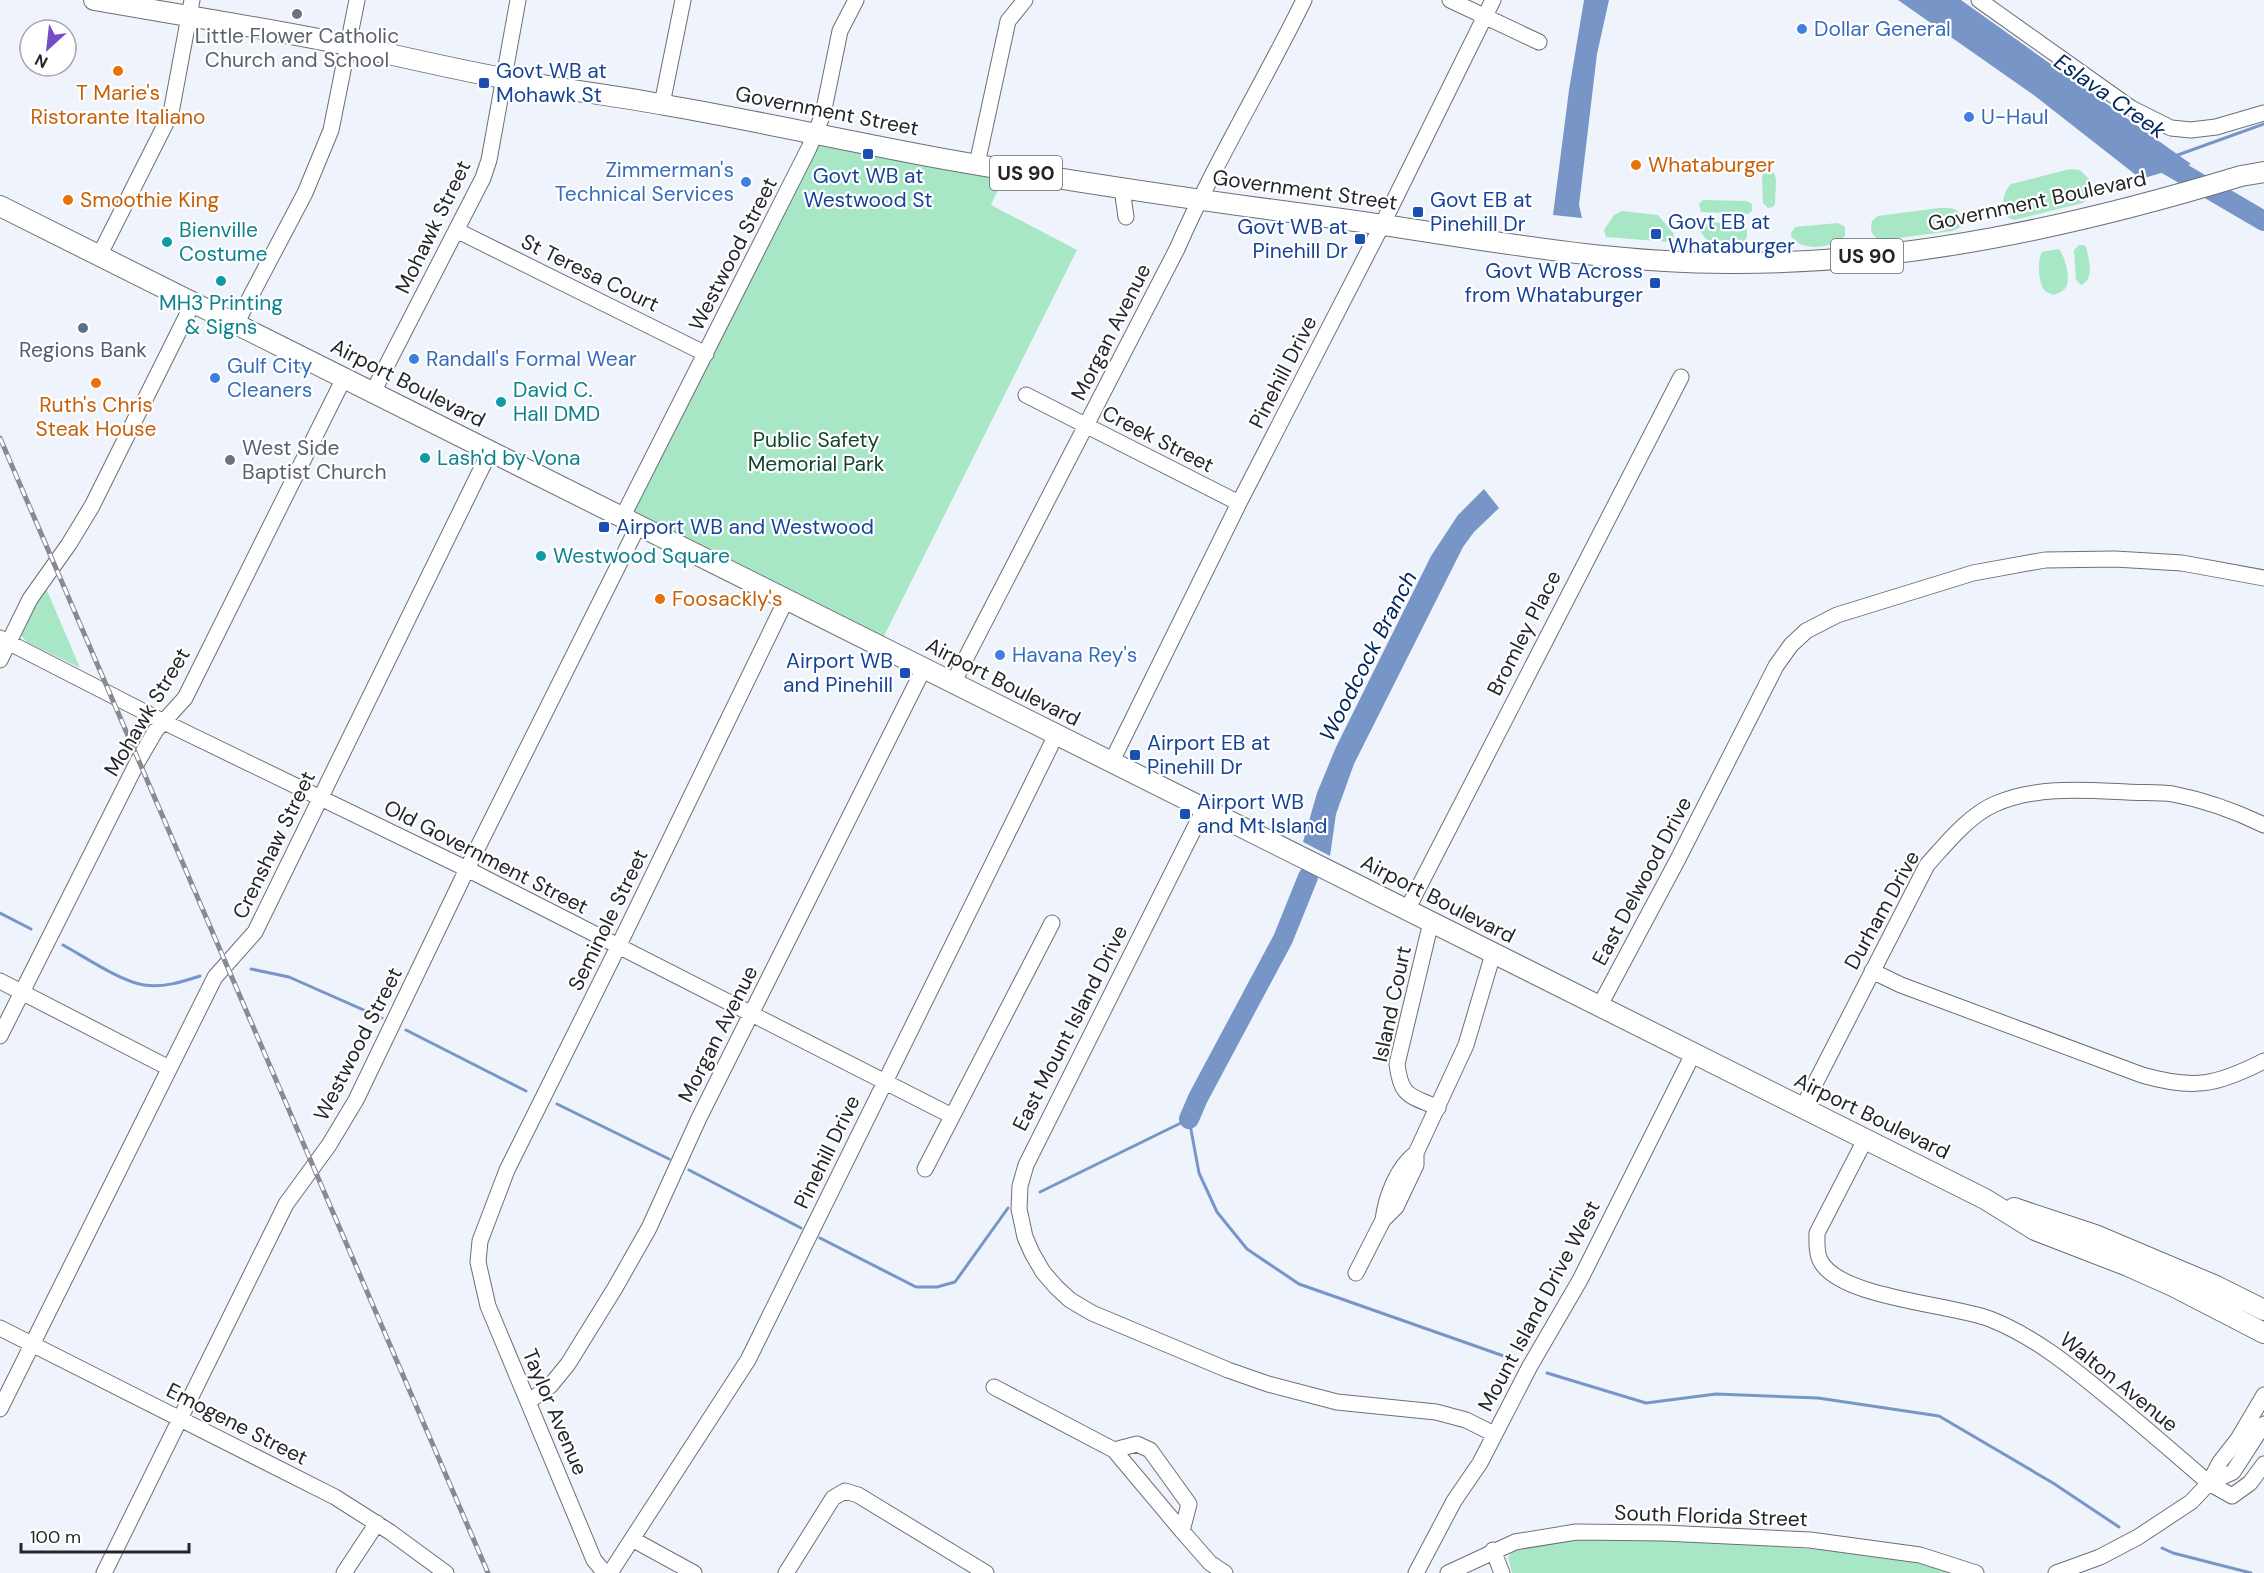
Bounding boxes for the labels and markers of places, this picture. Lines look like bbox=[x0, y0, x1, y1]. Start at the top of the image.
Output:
marker: Little Flower Catholic Church and School bbox=[290, 7, 304, 21]
place label: Dollar General bbox=[1814, 15, 1951, 43]
place label: Little Flower Catholic Church and School bbox=[195, 22, 399, 74]
marker: Dollar General bbox=[1795, 22, 1809, 36]
place label: Govt WB at Mohawk St bbox=[496, 57, 607, 109]
marker: T Marie's Ristorante Italiano bbox=[111, 64, 125, 78]
marker: Govt WB at Mohawk St bbox=[477, 76, 491, 90]
place label: T Marie's Ristorante Italiano bbox=[31, 79, 205, 131]
place label: U-Haul bbox=[1981, 103, 2049, 131]
marker: U-Haul bbox=[1962, 110, 1976, 124]
marker: Govt WB at Westwood St bbox=[861, 147, 875, 161]
place label: Whataburger bbox=[1648, 151, 1775, 179]
place label: Zimmerman's Technical Services bbox=[555, 156, 734, 208]
marker: Whataburger bbox=[1629, 158, 1643, 172]
place label: Govt WB at Westwood St bbox=[803, 162, 933, 214]
marker: Zimmerman's Technical Services bbox=[739, 175, 753, 189]
place label: Smoothie King bbox=[80, 186, 220, 214]
place label: Govt EB at Pinehill Dr bbox=[1430, 186, 1532, 238]
marker: Smoothie King bbox=[61, 193, 75, 207]
marker: Govt EB at Pinehill Dr bbox=[1411, 205, 1425, 219]
place label: Govt EB at Whataburger bbox=[1668, 208, 1795, 260]
place label: Govt WB at Pinehill Dr bbox=[1237, 213, 1348, 265]
place label: Bienville Costume bbox=[179, 216, 268, 268]
marker: Govt EB at Whataburger bbox=[1649, 227, 1663, 241]
marker: Govt WB at Pinehill Dr bbox=[1353, 232, 1367, 246]
marker: Bienville Costume bbox=[160, 235, 174, 249]
place label: Govt WB Across from Whataburger bbox=[1465, 257, 1643, 309]
marker: MH3 Printing & Signs bbox=[214, 274, 228, 288]
marker: Govt WB Across from Whataburger bbox=[1648, 276, 1662, 290]
place label: MH3 Printing & Signs bbox=[159, 289, 283, 341]
marker: Regions Bank bbox=[76, 321, 90, 335]
place label: Regions Bank bbox=[19, 336, 147, 364]
place label: Randall's Formal Wear bbox=[426, 345, 637, 373]
place label: Gulf City Cleaners bbox=[227, 352, 313, 404]
marker: Randall's Formal Wear bbox=[407, 352, 421, 366]
marker: Gulf City Cleaners bbox=[208, 371, 222, 385]
marker: Ruth's Chris Steak House bbox=[89, 376, 103, 390]
place label: David C. Hall DMD bbox=[513, 376, 600, 428]
place label: Ruth's Chris Steak House bbox=[36, 391, 157, 443]
marker: David C. Hall DMD bbox=[494, 395, 508, 409]
place label: West Side Baptist Church bbox=[242, 434, 387, 486]
place label: Lash'd by Vona bbox=[437, 444, 580, 472]
marker: Lash'd by Vona bbox=[418, 451, 432, 465]
marker: West Side Baptist Church bbox=[223, 453, 237, 467]
place label: Airport WB and Westwood bbox=[616, 513, 874, 541]
marker: Airport WB and Westwood bbox=[597, 520, 611, 534]
place label: Westwood Square bbox=[553, 542, 730, 570]
marker: Westwood Square bbox=[534, 549, 548, 563]
place label: Foosackly's bbox=[672, 585, 783, 613]
marker: Foosackly's bbox=[653, 592, 667, 606]
place label: Havana Rey's bbox=[1012, 641, 1137, 669]
place label: Airport WB and Pinehill bbox=[783, 647, 893, 699]
marker: Havana Rey's bbox=[993, 648, 1007, 662]
marker: Airport WB and Pinehill bbox=[898, 666, 912, 680]
place label: Airport EB at Pinehill Dr bbox=[1147, 729, 1270, 781]
marker: Airport EB at Pinehill Dr bbox=[1128, 748, 1142, 762]
place label: Airport WB and Mt Island bbox=[1197, 788, 1328, 840]
marker: Airport WB and Mt Island bbox=[1178, 807, 1192, 821]

